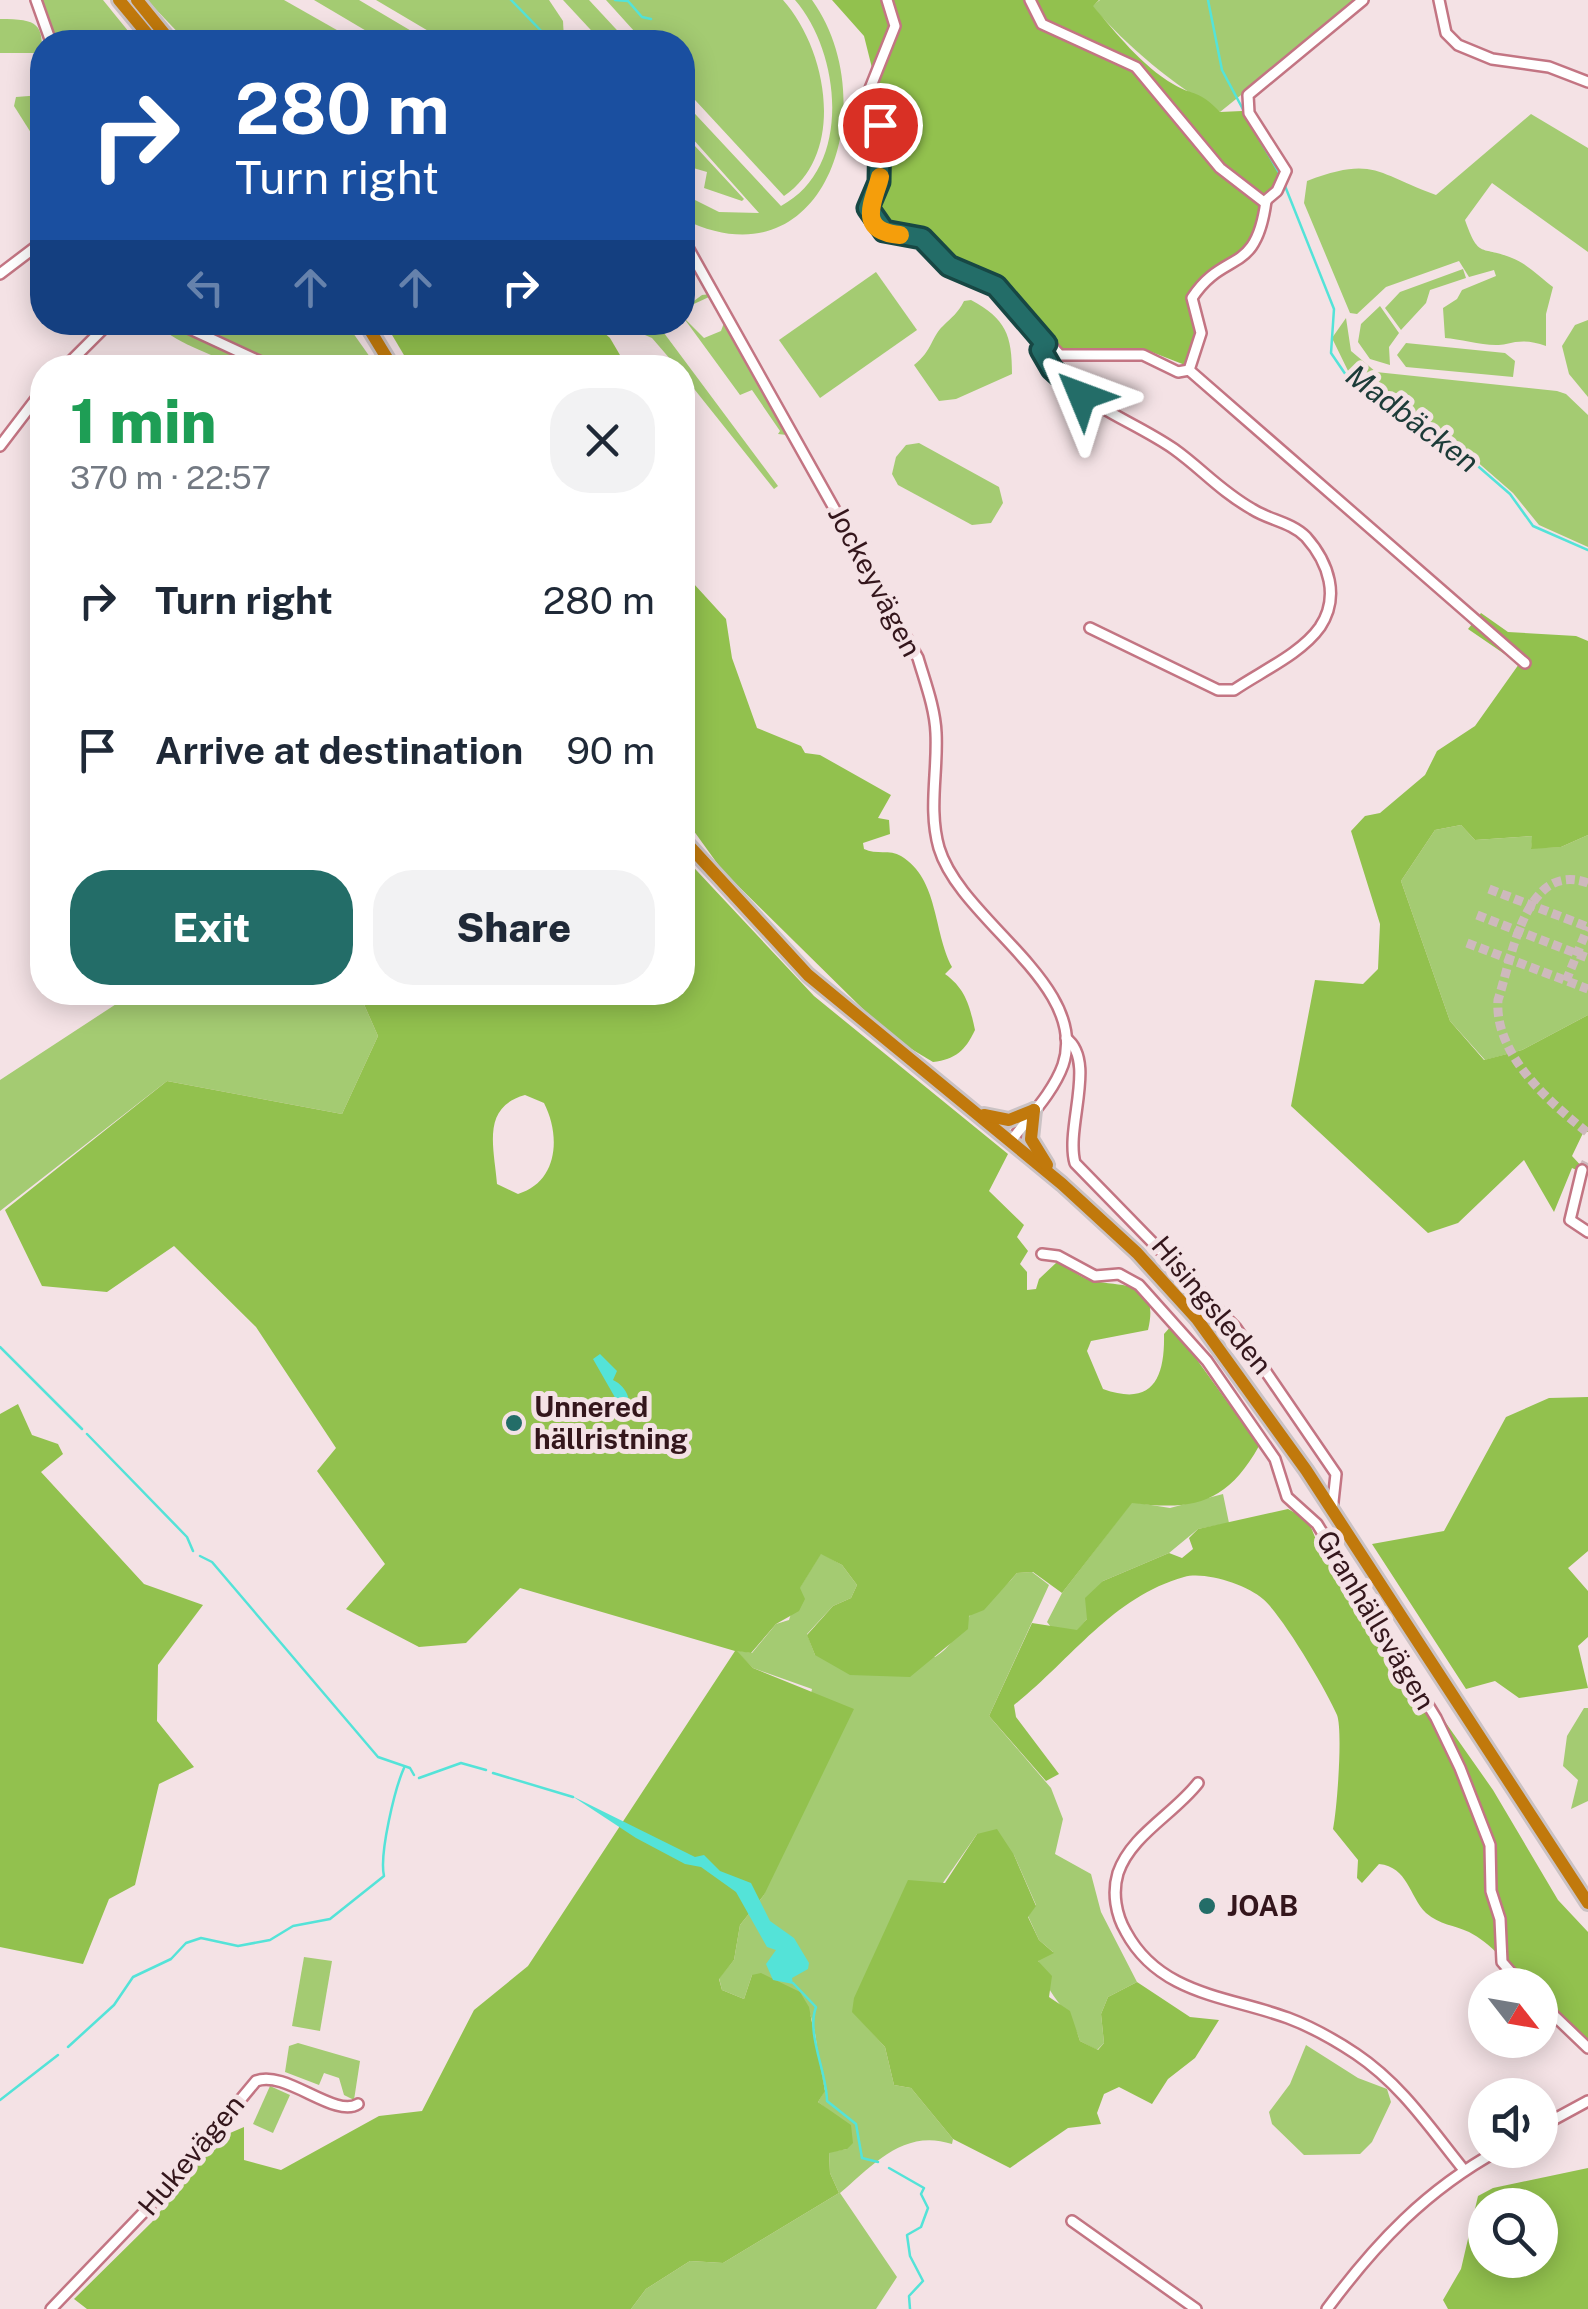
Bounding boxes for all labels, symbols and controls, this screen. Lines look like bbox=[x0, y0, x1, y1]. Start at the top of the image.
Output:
text: 280 m bbox=[235, 67, 450, 150]
icon: right bbox=[70, 70, 200, 200]
pin bbox=[838, 83, 923, 168]
icon: arrive bbox=[853, 98, 908, 153]
text: Turn right bbox=[235, 151, 439, 204]
icon: left bbox=[178, 260, 233, 315]
icon: ahead bbox=[283, 260, 338, 315]
icon: ahead bbox=[388, 260, 443, 315]
icon: right bbox=[493, 260, 548, 315]
position arrow bbox=[1030, 344, 1134, 448]
water label: Madbäcken bbox=[1339, 357, 1486, 480]
text: 1 min bbox=[70, 386, 217, 457]
button: close bbox=[550, 388, 655, 493]
text: 370 m · 22:57 bbox=[70, 459, 271, 496]
street label: Jockeyvägen bbox=[822, 500, 929, 662]
icon: right bbox=[70, 573, 125, 628]
text: Turn right bbox=[155, 578, 333, 623]
text: 280 m bbox=[543, 578, 655, 623]
icon: arrive bbox=[70, 723, 125, 778]
text: Arrive at destination bbox=[155, 728, 523, 773]
text: 90 m bbox=[566, 728, 655, 773]
button: Exit bbox=[70, 870, 353, 985]
button: Share bbox=[373, 870, 655, 985]
street label: Hisingsleden bbox=[1145, 1229, 1279, 1380]
place label: Unnered hällristning bbox=[534, 1390, 688, 1455]
marker: Unnered hällristning bbox=[503, 1412, 525, 1434]
street label: Granhällsvägen bbox=[1310, 1524, 1443, 1715]
place label: JOAB bbox=[1227, 1889, 1298, 1922]
marker: JOAB bbox=[1196, 1895, 1218, 1917]
north arrow bbox=[1468, 1968, 1558, 2058]
map controls bbox=[1468, 1968, 1558, 2278]
button: sound bbox=[1468, 2078, 1558, 2168]
street label: Hukevägen bbox=[131, 2088, 250, 2222]
button: search bbox=[1468, 2188, 1558, 2278]

